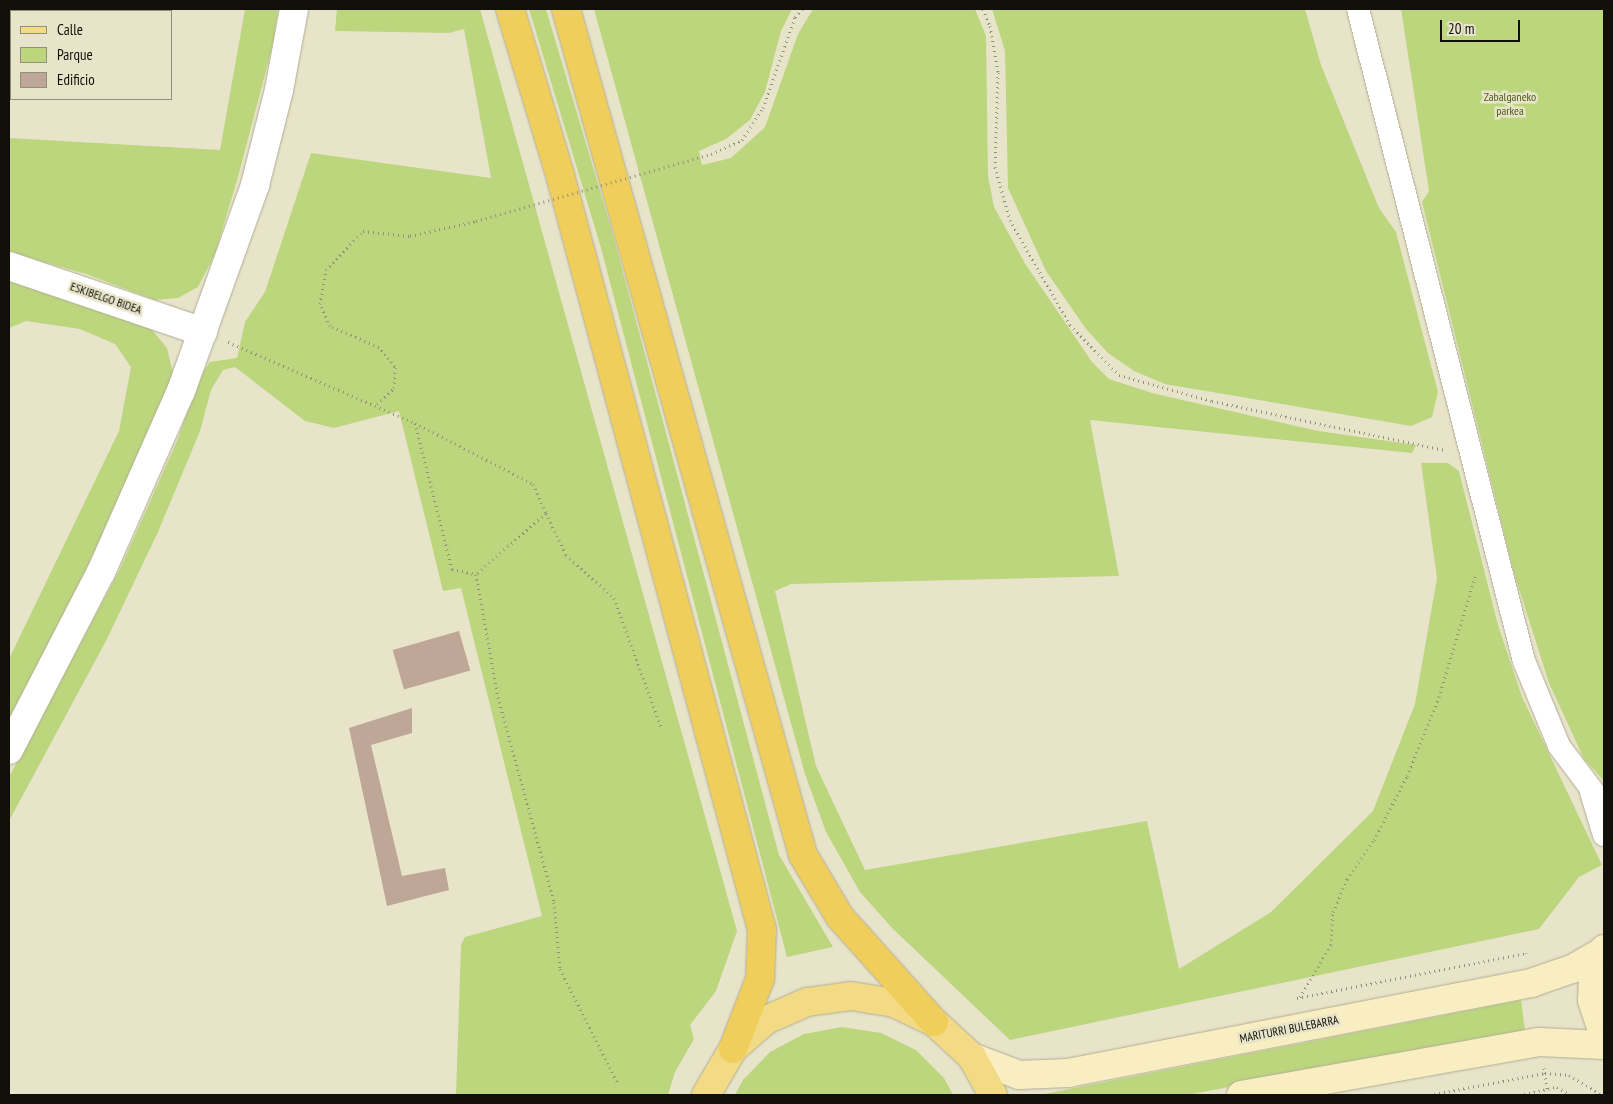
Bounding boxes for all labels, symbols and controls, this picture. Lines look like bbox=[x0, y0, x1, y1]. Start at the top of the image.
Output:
legend bbox=[10, 10, 172, 100]
scale bar bbox=[1443, 10, 1523, 42]
text: 20 m bbox=[1448, 19, 1474, 38]
text: Calle bbox=[57, 20, 83, 39]
text: Parque bbox=[57, 45, 93, 64]
text: Edificio bbox=[57, 70, 95, 89]
park label: Zabalganeko parkea bbox=[1484, 90, 1536, 118]
street label: ESKIBELGO BIDEA bbox=[68, 279, 144, 317]
street label: MARITURRI BULEBARRA bbox=[1238, 1012, 1340, 1046]

